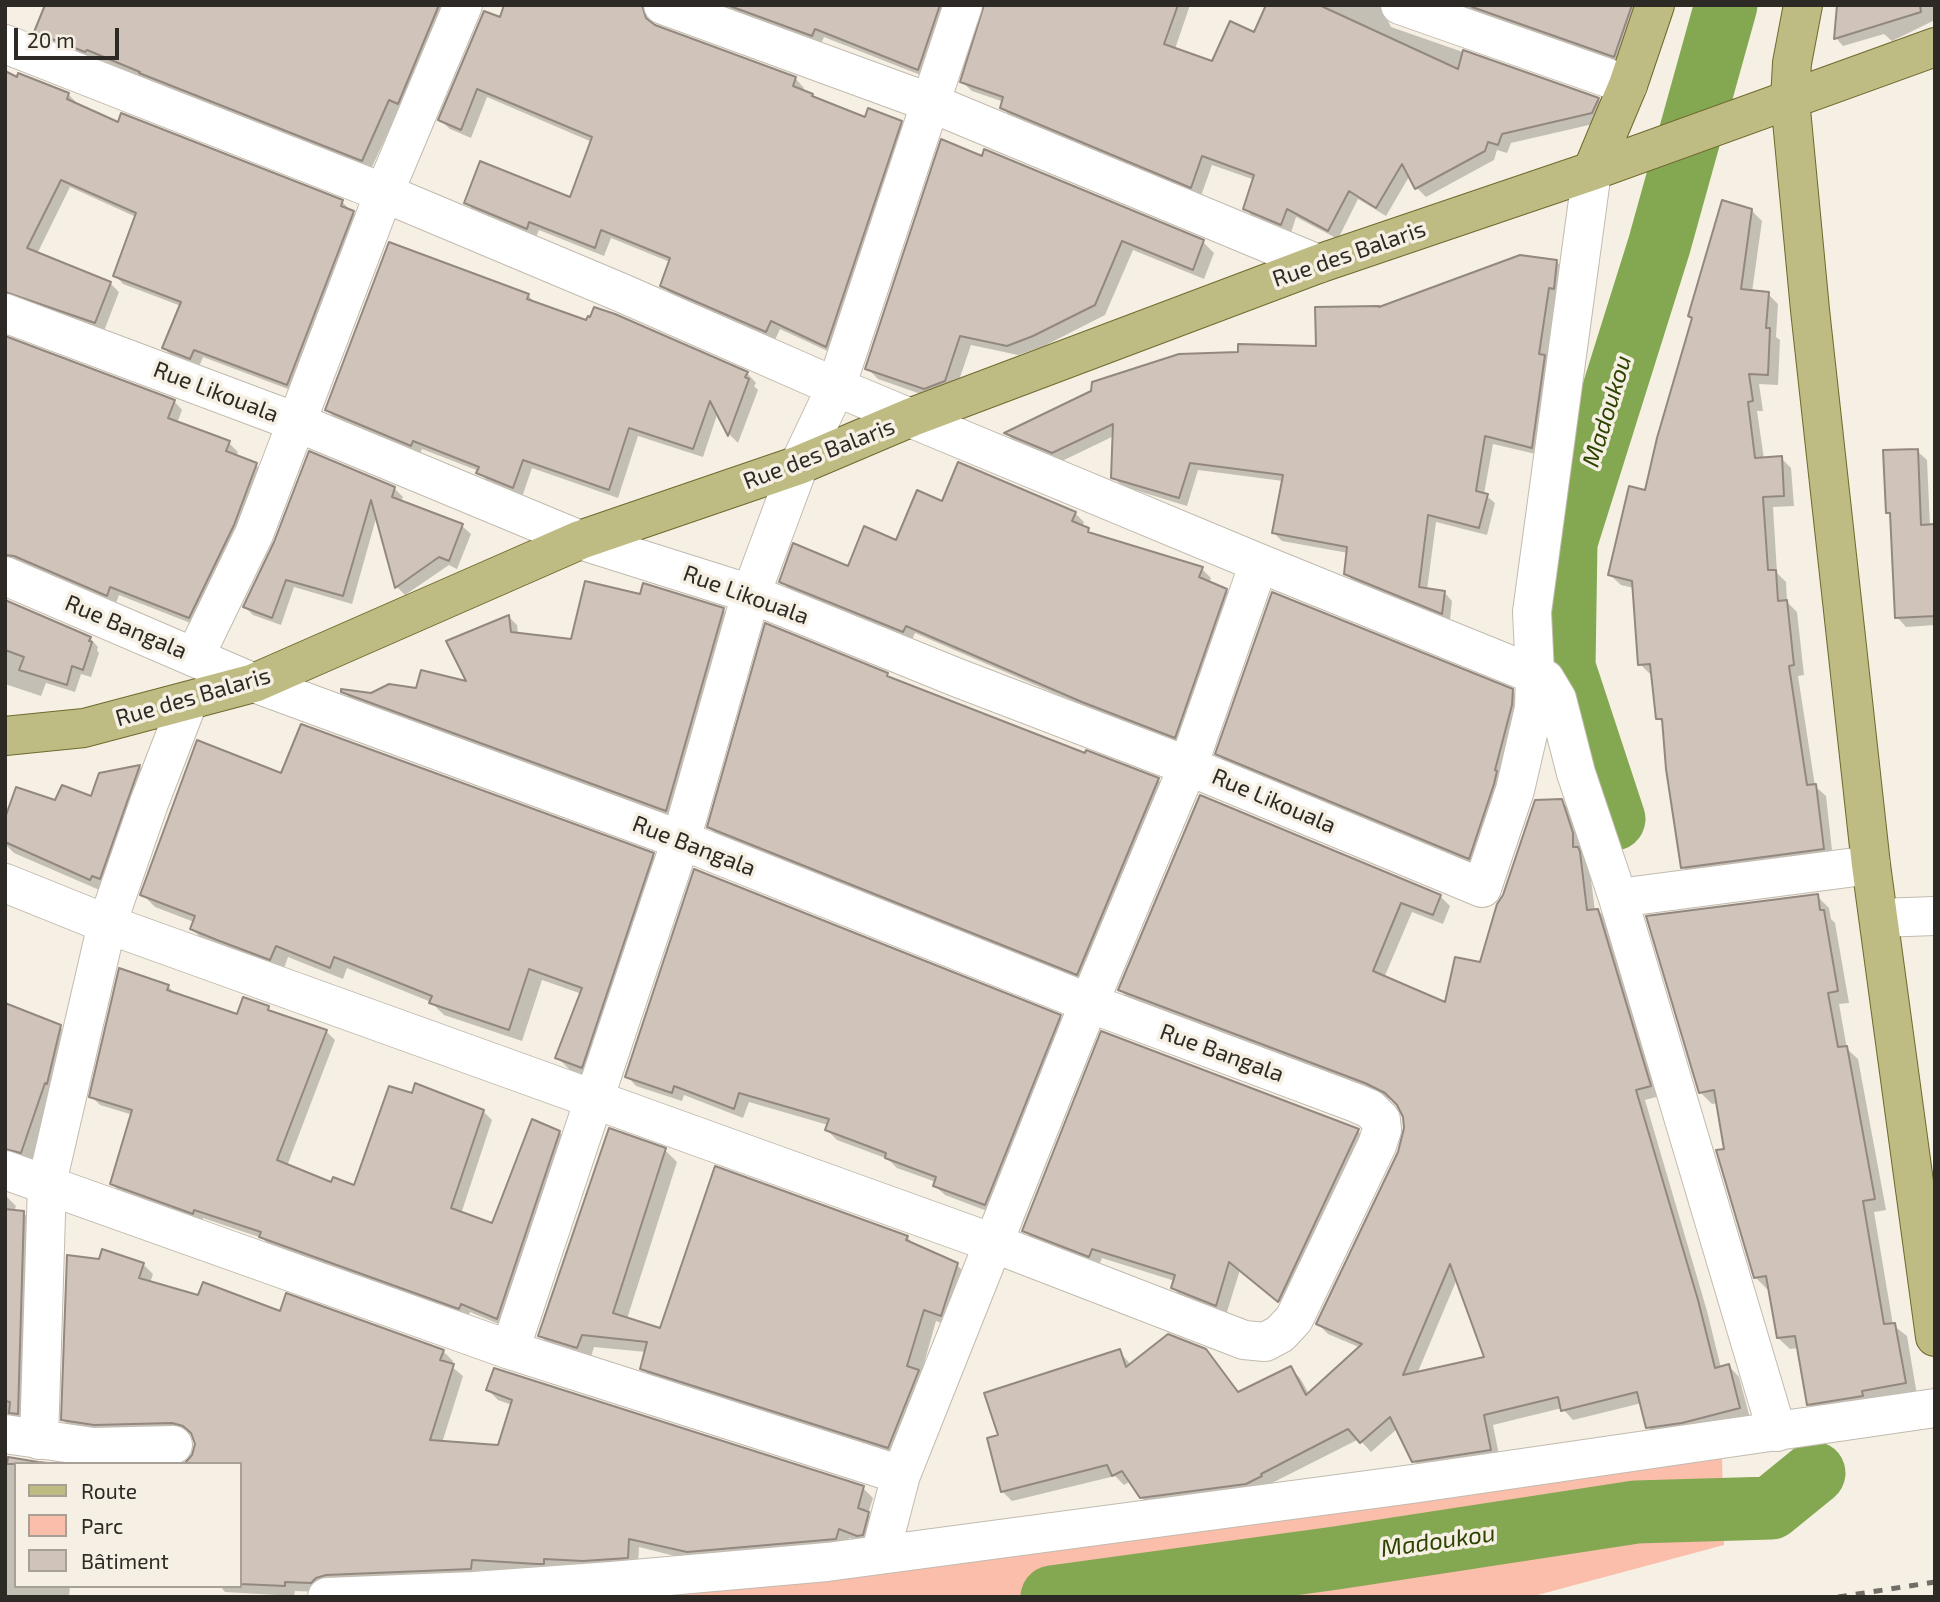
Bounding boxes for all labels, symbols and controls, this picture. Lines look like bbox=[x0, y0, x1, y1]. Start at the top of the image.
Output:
scale bar bbox=[18, 14, 122, 58]
text: 20 m bbox=[27, 27, 75, 52]
street label: Rue des Balaris bbox=[1269, 215, 1429, 293]
water label: Madoukou bbox=[1576, 352, 1638, 470]
street label: Rue Likouala bbox=[149, 355, 283, 429]
street label: Rue des Balaris bbox=[739, 412, 899, 496]
street label: Rue Likouala bbox=[679, 559, 813, 631]
street label: Rue Bangala bbox=[61, 589, 191, 665]
street label: Rue des Balaris bbox=[112, 662, 274, 732]
street label: Rue Likouala bbox=[1208, 763, 1340, 839]
street label: Rue Bangala bbox=[628, 810, 760, 882]
street label: Rue Bangala bbox=[1156, 1018, 1288, 1088]
legend bbox=[14, 1462, 242, 1588]
text: Route bbox=[81, 1478, 137, 1503]
text: Parc bbox=[81, 1513, 123, 1538]
water label: Madoukou bbox=[1379, 1519, 1497, 1563]
text: Bâtiment bbox=[81, 1548, 169, 1573]

